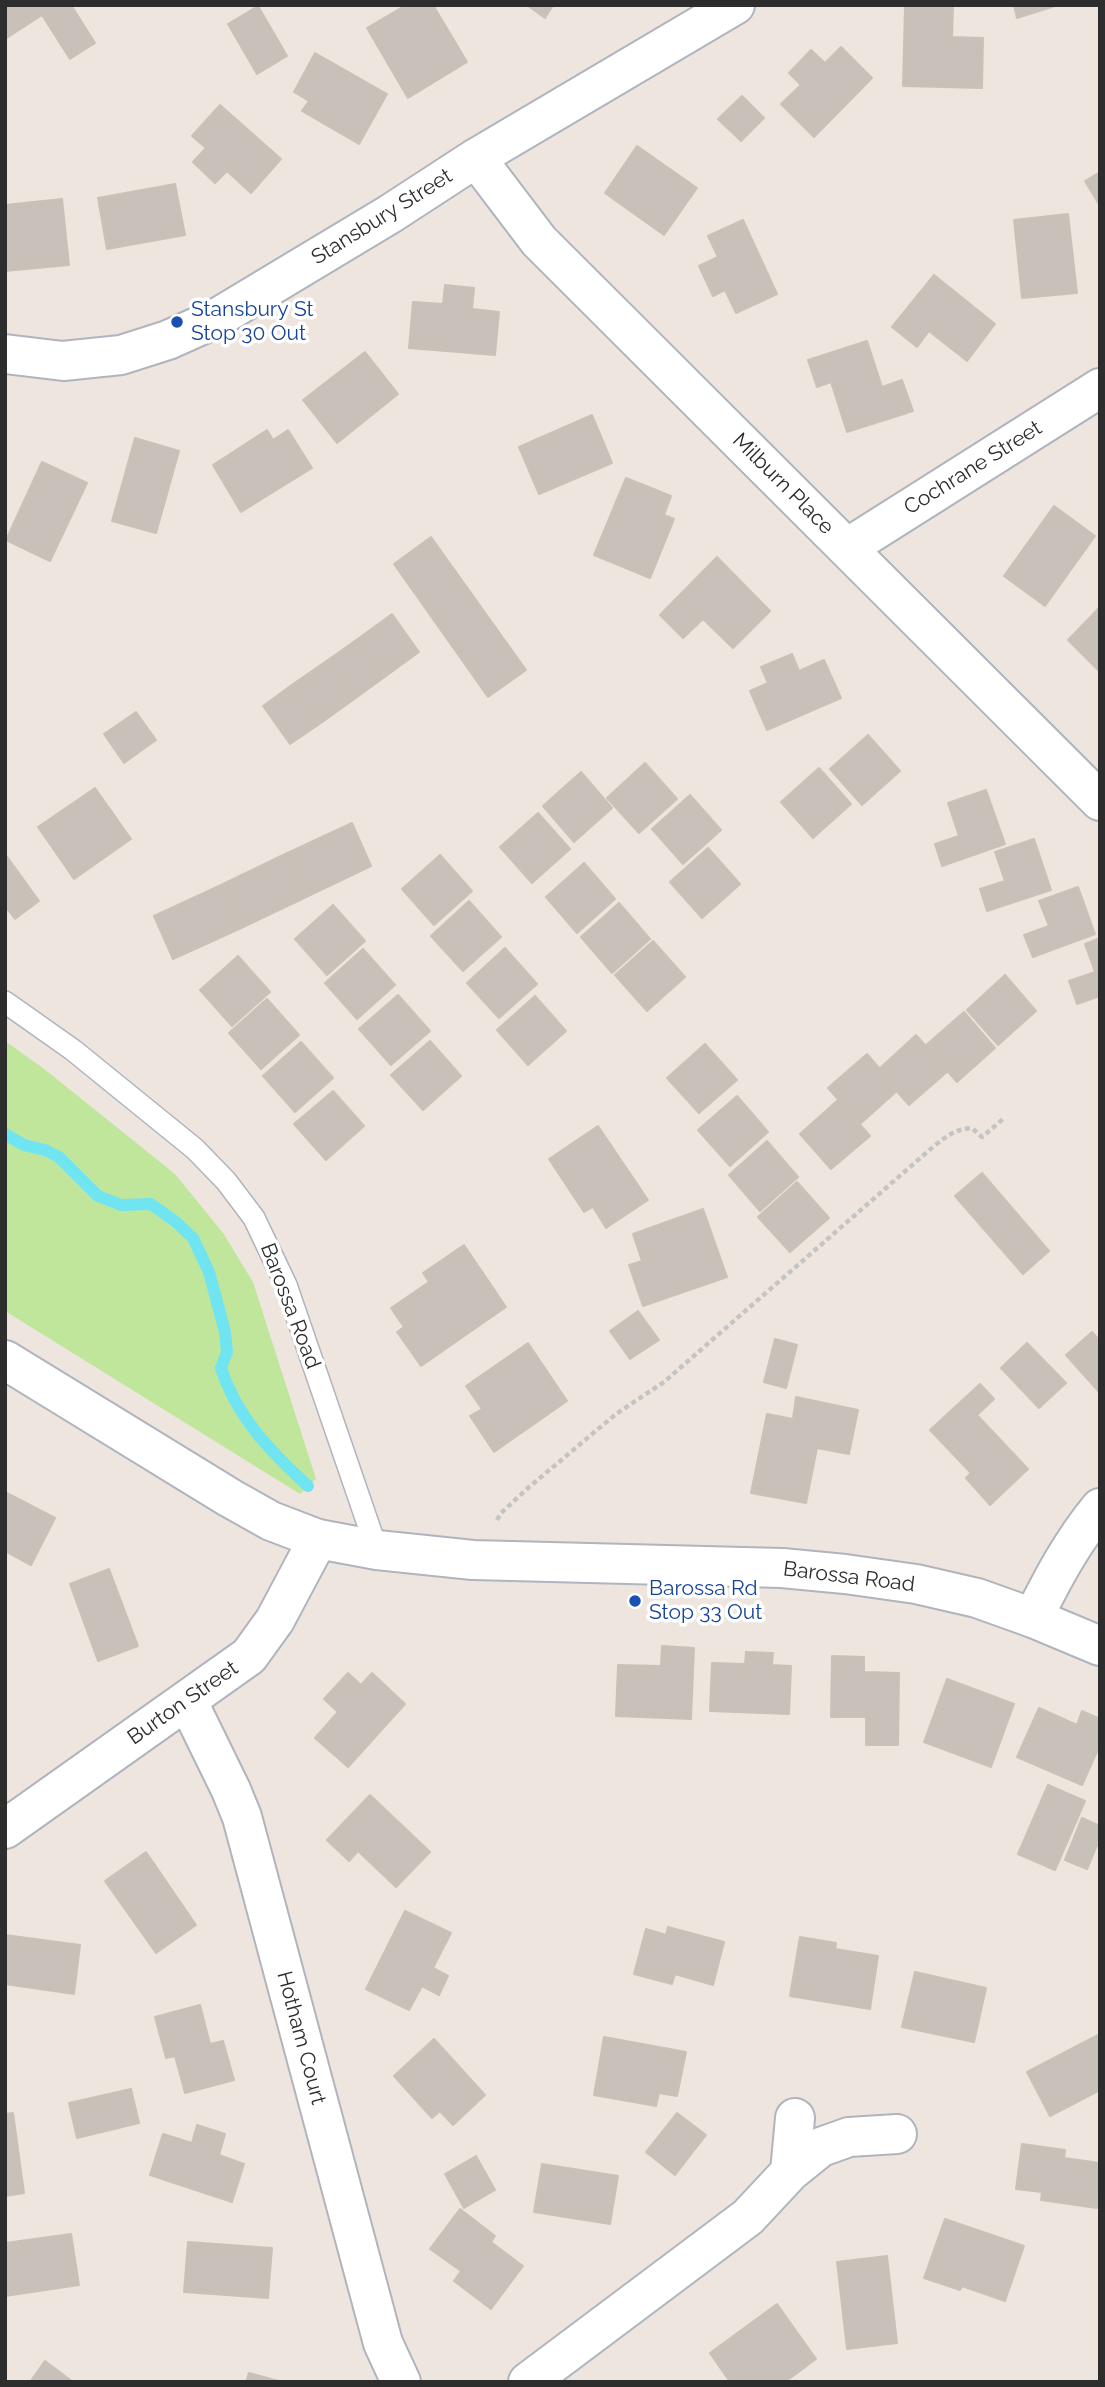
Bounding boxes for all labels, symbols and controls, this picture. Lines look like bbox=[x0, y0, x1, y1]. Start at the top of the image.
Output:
street label: Stansbury Street bbox=[307, 164, 457, 270]
place label: Stansbury St Stop 30 Out bbox=[191, 297, 314, 347]
marker: Stansbury St Stop 30 Out bbox=[169, 314, 185, 330]
street label: Cochrane Street bbox=[900, 416, 1046, 520]
street label: Milburn Place bbox=[727, 428, 839, 540]
street label: Barossa Road bbox=[255, 1240, 325, 1372]
street label: Barossa Road bbox=[782, 1556, 916, 1598]
place label: Barossa Rd Stop 33 Out bbox=[649, 1576, 762, 1626]
marker: Barossa Rd Stop 33 Out bbox=[627, 1593, 643, 1609]
street label: Burton Street bbox=[123, 1656, 243, 1750]
street label: Hotham Court bbox=[271, 1969, 331, 2107]

